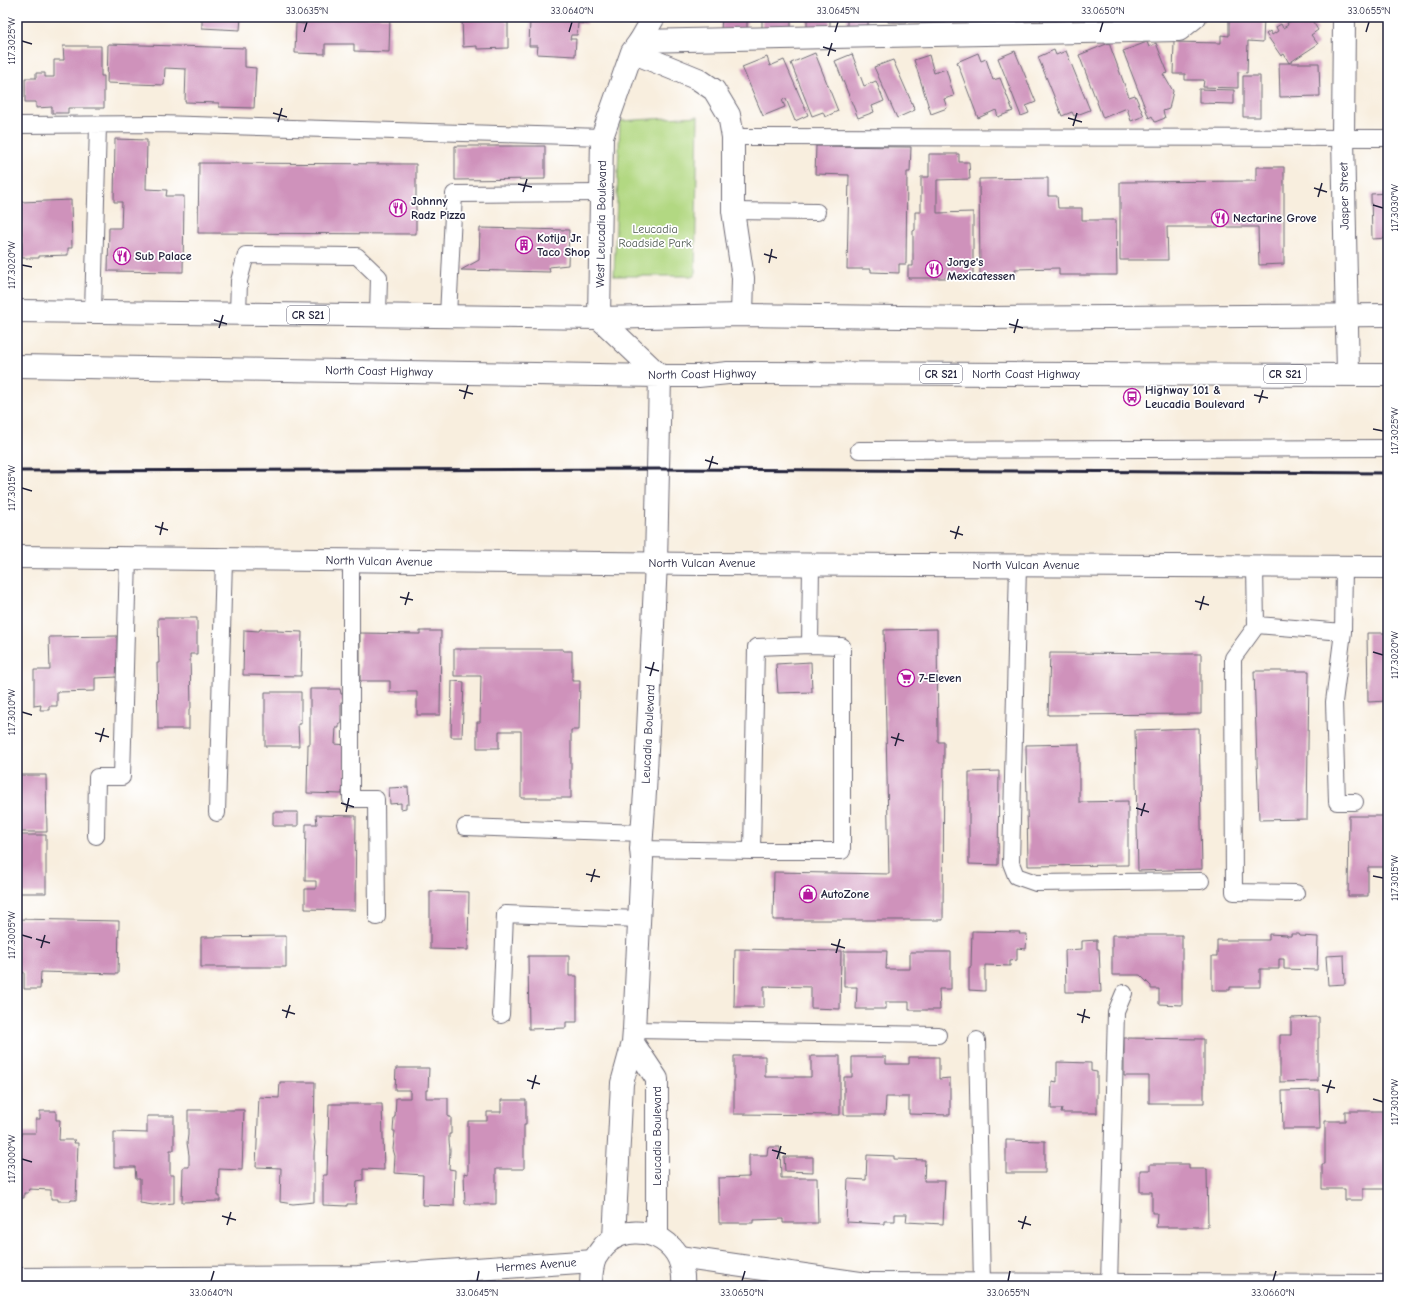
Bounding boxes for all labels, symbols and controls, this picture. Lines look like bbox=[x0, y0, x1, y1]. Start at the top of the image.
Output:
text: 33.0635°N bbox=[286, 5, 328, 17]
text: 33.0640°N bbox=[550, 5, 594, 17]
text: 33.0645°N bbox=[817, 5, 859, 17]
text: 33.0650°N bbox=[1081, 5, 1125, 17]
text: 33.0655°N bbox=[1347, 5, 1391, 17]
text: 117.3025°W bbox=[6, 17, 18, 65]
street label: West Leucadia Boulevard bbox=[593, 160, 609, 288]
street label: Jasper Street bbox=[1336, 161, 1352, 230]
text: 117.3030°W bbox=[1389, 184, 1401, 232]
place label: Johnny Radz Pizza bbox=[411, 194, 466, 222]
restaurant icon: Johnny Radz Pizza bbox=[388, 198, 408, 218]
restaurant icon: Nectarine Grove bbox=[1210, 208, 1230, 228]
place label: Nectarine Grove bbox=[1233, 211, 1317, 225]
park label: Leucadia Roadside Park bbox=[619, 222, 692, 250]
place label: Kotija Jr. Taco Shop bbox=[537, 231, 590, 259]
building icon: Kotija Jr. Taco Shop bbox=[514, 235, 534, 255]
text: 117.3020°W bbox=[6, 241, 18, 289]
restaurant icon: Sub Palace bbox=[112, 246, 132, 266]
place label: Sub Palace bbox=[135, 249, 192, 263]
place label: Jorge's Mexicatessen bbox=[947, 255, 1015, 283]
restaurant icon: Jorge's Mexicatessen bbox=[924, 259, 944, 279]
road number: CR S21 bbox=[287, 306, 329, 324]
street label: North Coast Highway bbox=[325, 363, 434, 379]
road number: CR S21 bbox=[920, 365, 962, 383]
road number: CR S21 bbox=[1264, 365, 1306, 383]
street label: North Coast Highway bbox=[648, 366, 757, 382]
street label: North Coast Highway bbox=[972, 367, 1081, 381]
place label: Highway 101 & Leucadia Boulevard bbox=[1145, 383, 1245, 411]
bus stop icon: Highway 101 & Leucadia Boulevard bbox=[1122, 387, 1142, 407]
text: 117.3025°W bbox=[1389, 407, 1401, 455]
text: 117.3015°W bbox=[6, 465, 18, 511]
street label: North Vulcan Avenue bbox=[325, 553, 433, 569]
street label: North Vulcan Avenue bbox=[649, 556, 755, 570]
street label: North Vulcan Avenue bbox=[973, 558, 1079, 572]
text: 117.3020°W bbox=[1389, 631, 1401, 679]
supermarket icon: 7-Eleven bbox=[896, 668, 916, 688]
place label: 7-Eleven bbox=[919, 671, 962, 685]
street label: Leucadia Boulevard bbox=[638, 684, 658, 784]
text: 117.3010°W bbox=[6, 688, 18, 735]
text: 117.3015°W bbox=[1389, 855, 1401, 901]
shop icon: AutoZone bbox=[798, 884, 818, 904]
place label: AutoZone bbox=[821, 887, 869, 901]
text: 117.3005°W bbox=[6, 911, 18, 959]
text: 117.3010°W bbox=[1389, 1078, 1401, 1125]
street label: Leucadia Boulevard bbox=[650, 1086, 664, 1186]
text: 117.3000°W bbox=[6, 1134, 18, 1183]
street label: Hermes Avenue bbox=[495, 1255, 577, 1275]
text: 33.0640°N bbox=[189, 1287, 233, 1299]
text: 33.0645°N bbox=[456, 1287, 498, 1299]
text: 33.0650°N bbox=[720, 1287, 764, 1299]
text: 33.0655°N bbox=[986, 1287, 1030, 1299]
text: 33.0660°N bbox=[1251, 1287, 1295, 1299]

